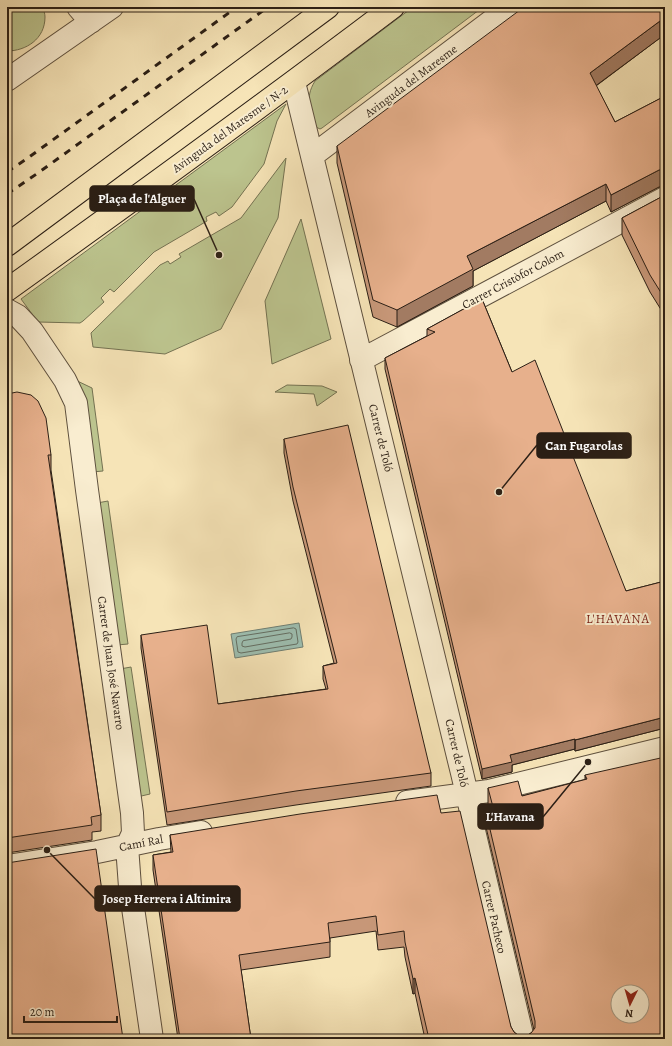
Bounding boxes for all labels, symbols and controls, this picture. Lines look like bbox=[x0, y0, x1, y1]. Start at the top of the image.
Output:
street label: Avinguda del Maresme bbox=[361, 41, 460, 122]
street label: Avinguda del Maresme / N-2 bbox=[168, 81, 291, 177]
callout: Plaça de l'Alguer bbox=[90, 186, 194, 211]
text: Plaça de l'Alguer bbox=[98, 190, 187, 207]
street label: Carrer Cristòfor Colom bbox=[459, 245, 567, 313]
street label: Carrer de Toló bbox=[365, 402, 397, 474]
callout: Can Fugarolas bbox=[537, 433, 631, 458]
text: Can Fugarolas bbox=[545, 437, 623, 454]
street label: Carrer de Juan José Navarro bbox=[94, 595, 128, 731]
district label: L'HAVANA bbox=[586, 610, 650, 627]
street label: Carrer de Toló bbox=[441, 717, 473, 789]
callout: L'Havana bbox=[478, 804, 543, 829]
text: L'Havana bbox=[485, 808, 535, 825]
street label: Camí Ral bbox=[118, 831, 164, 855]
street label: Carrer Pacheco bbox=[478, 879, 510, 955]
callout: Josep Herrera i Altimira bbox=[95, 886, 240, 911]
text: Josep Herrera i Altimira bbox=[103, 890, 232, 907]
north arrow bbox=[610, 984, 650, 1024]
scale bar bbox=[24, 998, 117, 1024]
text: 20 m bbox=[30, 1004, 54, 1020]
text: N bbox=[625, 1006, 634, 1021]

